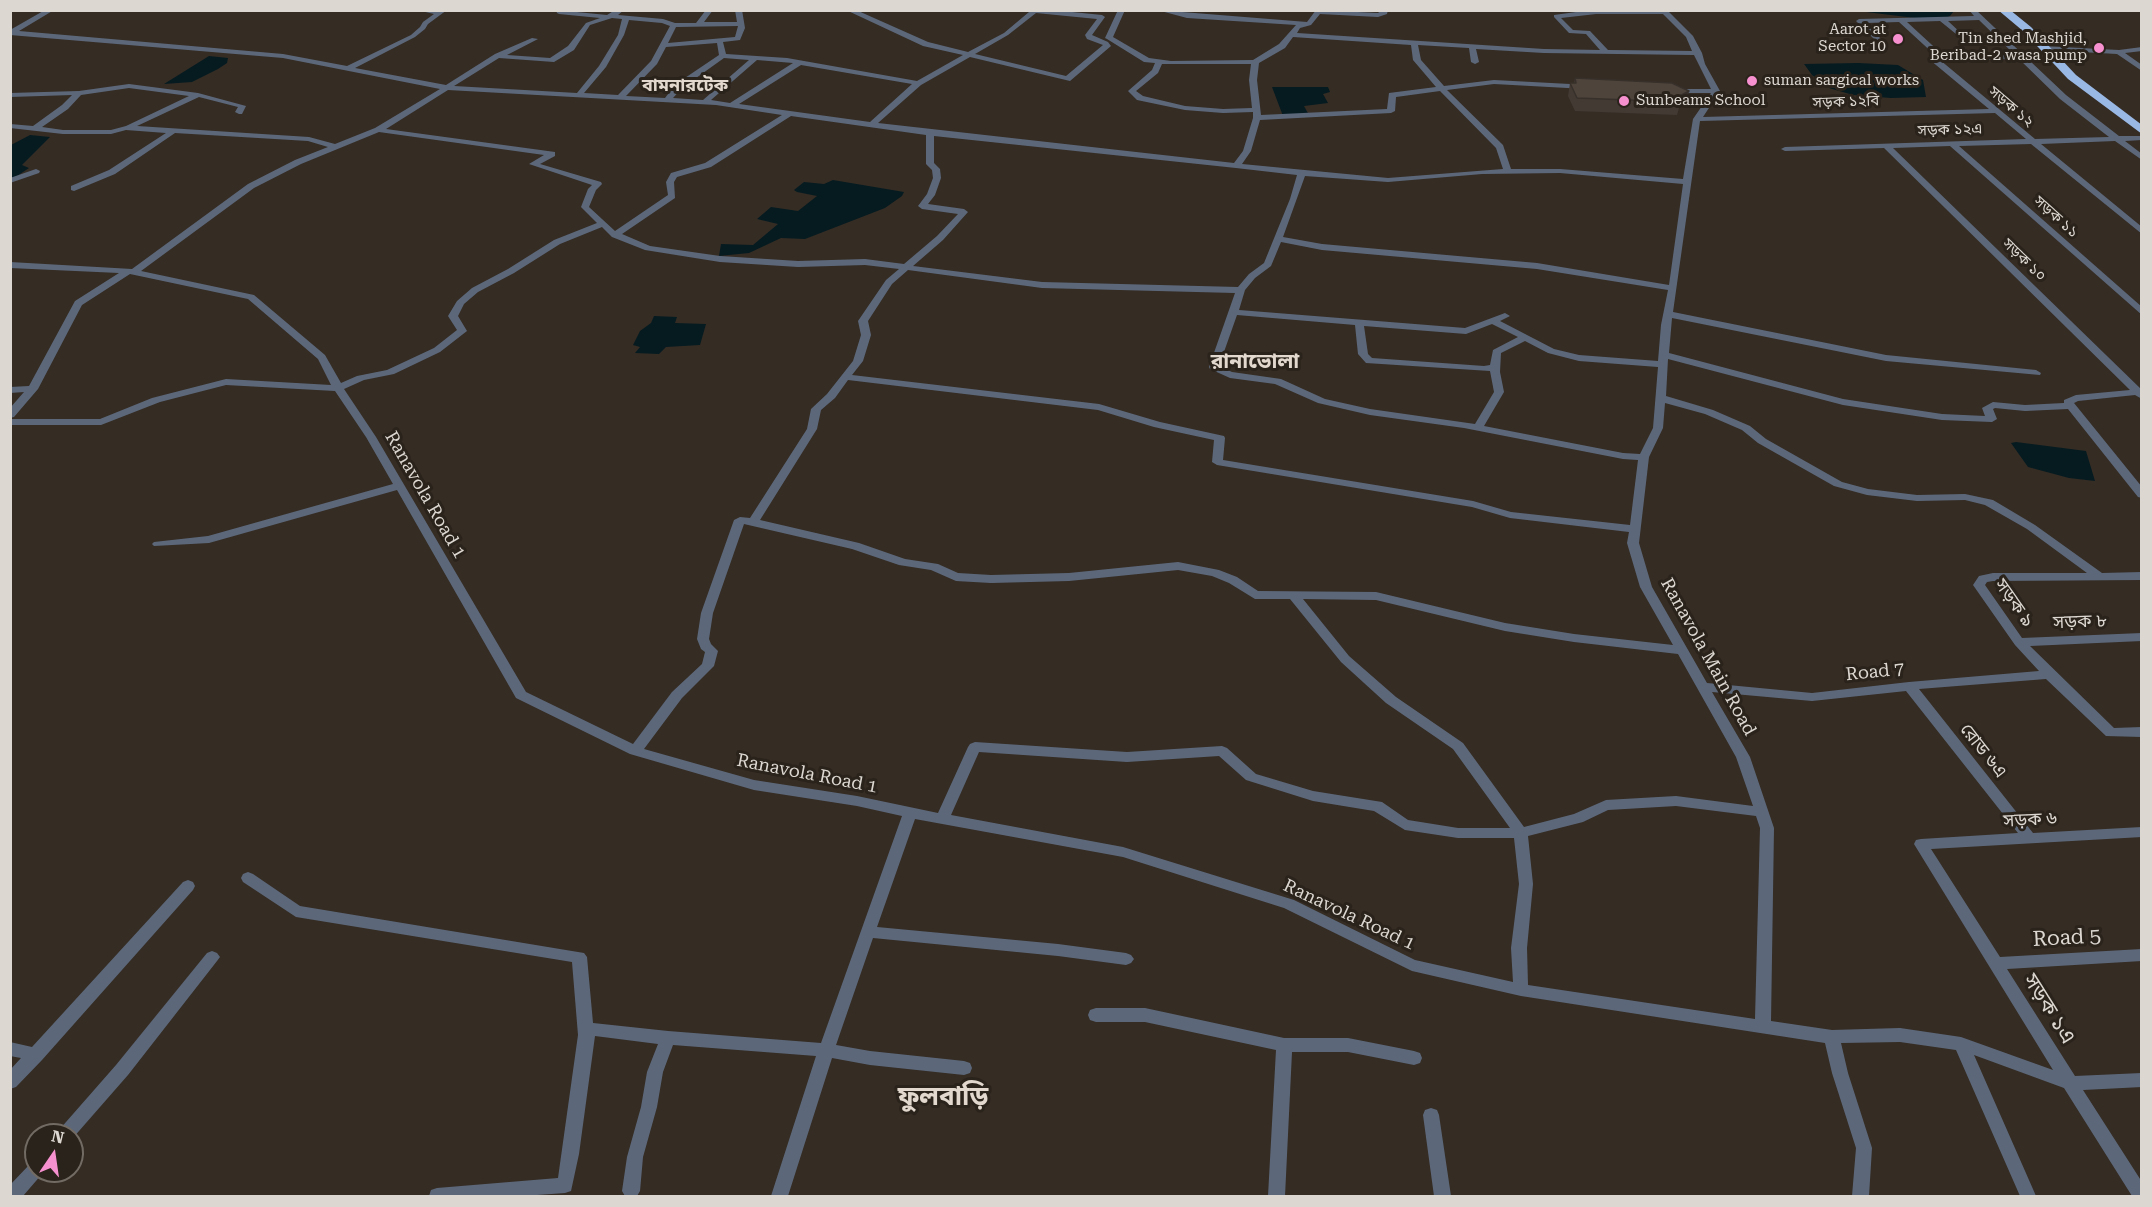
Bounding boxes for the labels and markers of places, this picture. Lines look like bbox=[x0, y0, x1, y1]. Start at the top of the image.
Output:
place label: Aarot at Sector 10 bbox=[1818, 21, 1886, 56]
place label: Tin shed Mashjid, Beribad-2 wasa pump bbox=[1930, 30, 2087, 65]
marker: Aarot at Sector 10 bbox=[1891, 32, 1905, 46]
marker: Tin shed Mashjid, Beribad-2 wasa pump bbox=[2092, 41, 2106, 55]
place label: suman sargical works bbox=[1764, 72, 1919, 90]
marker: suman sargical works bbox=[1745, 74, 1759, 88]
place label: Sunbeams School bbox=[1636, 92, 1765, 110]
marker: Sunbeams School bbox=[1617, 94, 1631, 108]

